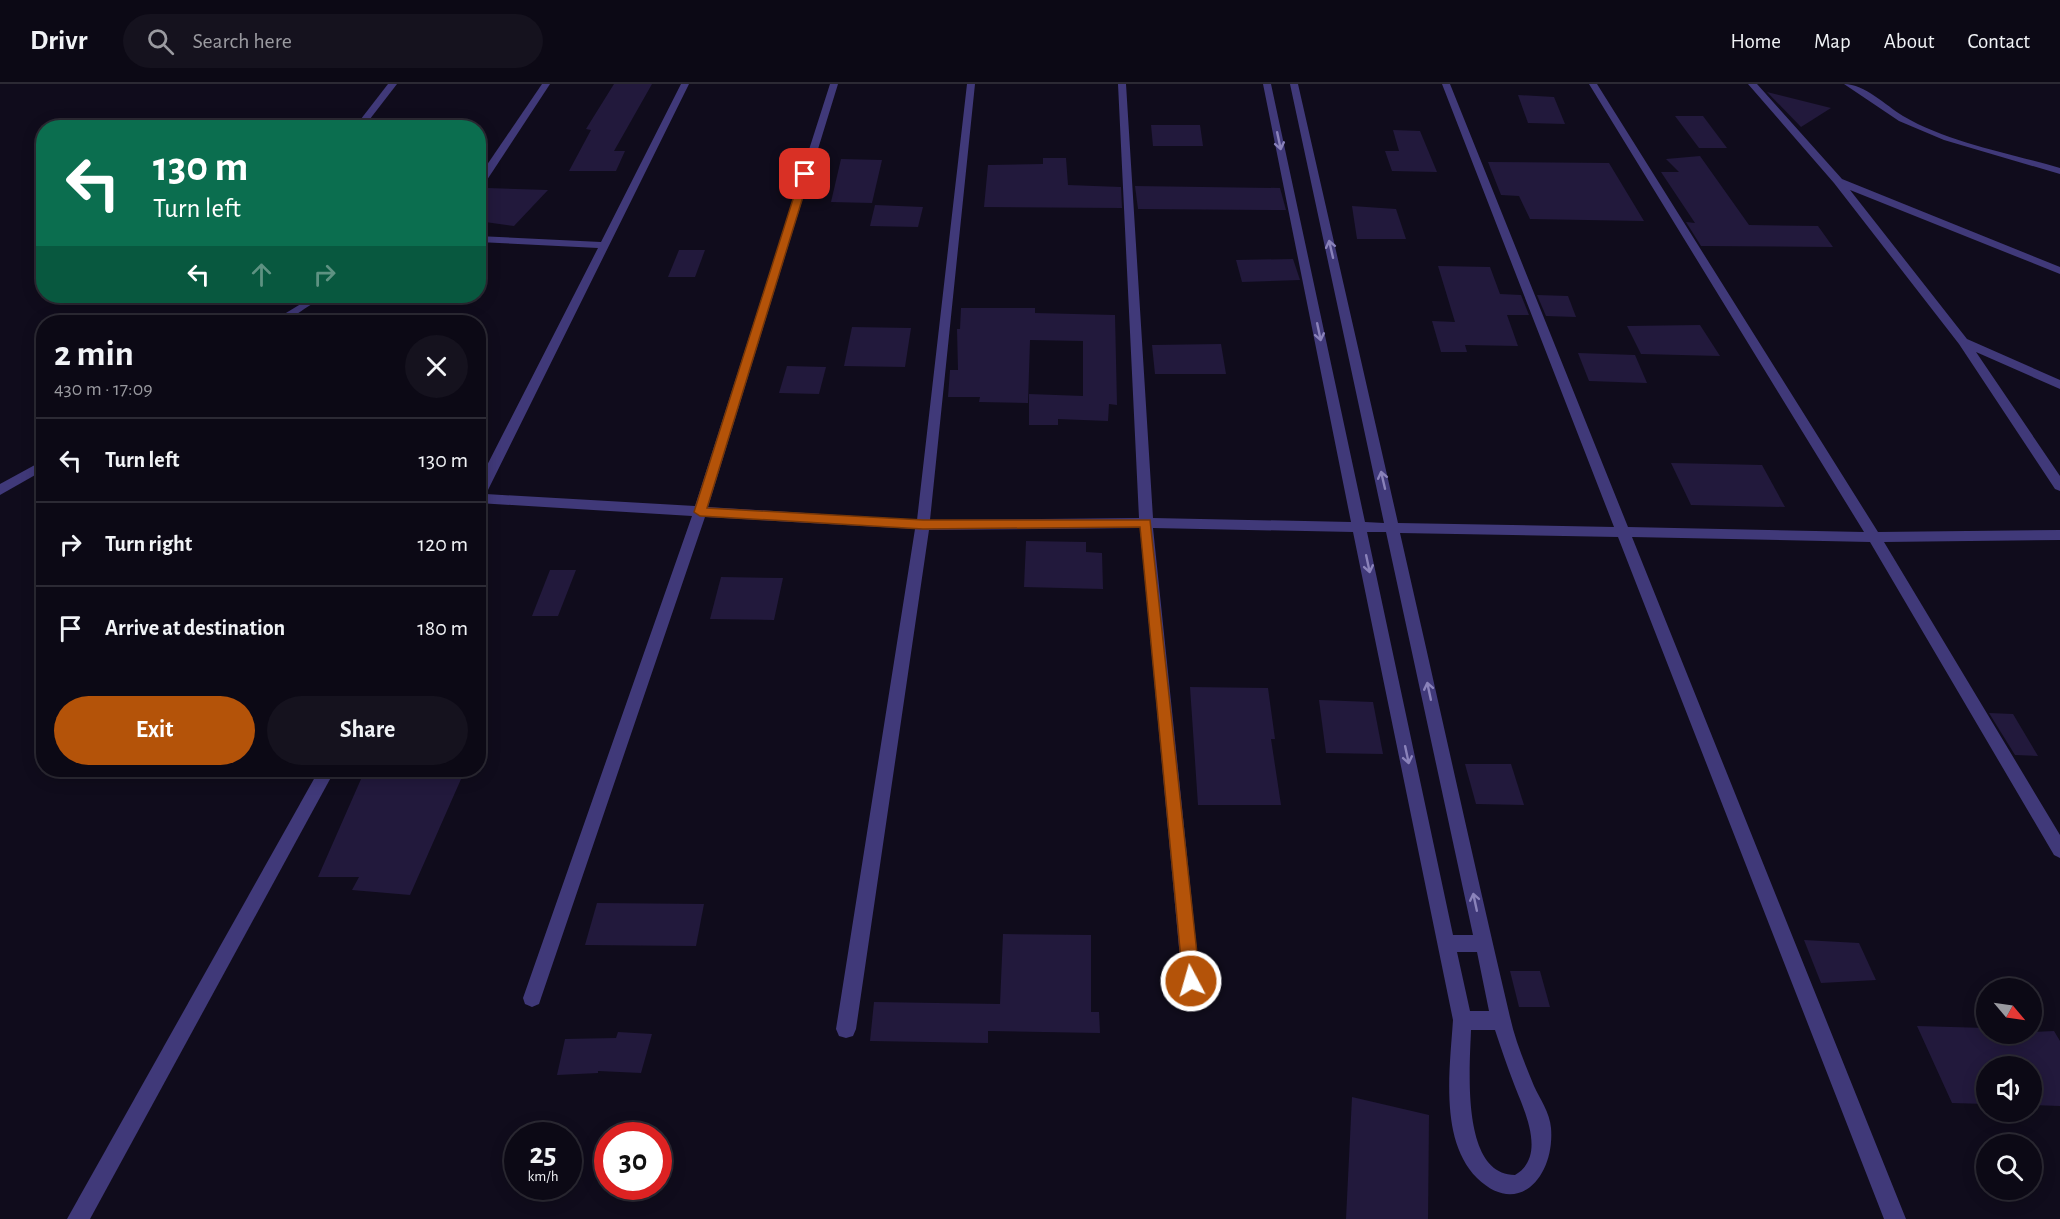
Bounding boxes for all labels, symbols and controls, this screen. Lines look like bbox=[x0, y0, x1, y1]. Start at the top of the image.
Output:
search box bbox=[123, 14, 543, 68]
icon: search bbox=[144, 25, 177, 58]
text: Drivr bbox=[30, 27, 87, 55]
text: Search here bbox=[192, 30, 292, 52]
text: Home bbox=[1730, 31, 1781, 52]
text: Map bbox=[1814, 31, 1851, 52]
text: About bbox=[1884, 31, 1934, 52]
text: Contact bbox=[1967, 31, 2030, 52]
one-way arrow bbox=[1274, 131, 1285, 151]
icon: left bbox=[54, 144, 132, 222]
text: 130 m bbox=[153, 146, 248, 188]
pin bbox=[779, 148, 830, 199]
icon: arrive bbox=[788, 157, 821, 190]
text: Turn left bbox=[153, 195, 241, 222]
one-way arrow bbox=[1325, 240, 1336, 259]
icon: left bbox=[182, 258, 215, 291]
icon: ahead bbox=[245, 258, 278, 291]
icon: right bbox=[308, 258, 341, 291]
one-way arrow bbox=[1314, 322, 1325, 341]
button: close bbox=[405, 335, 468, 398]
text: 2 min bbox=[54, 336, 134, 372]
text: 430 m · 17:09 bbox=[54, 379, 153, 399]
icon: left bbox=[54, 444, 87, 477]
text: Turn left bbox=[105, 449, 179, 471]
text: 130 m bbox=[419, 449, 468, 471]
one-way arrow bbox=[1377, 471, 1388, 490]
icon: right bbox=[54, 528, 87, 561]
text: Turn right bbox=[105, 533, 192, 555]
text: 120 m bbox=[418, 533, 468, 555]
one-way arrow bbox=[1362, 554, 1374, 573]
icon: arrive bbox=[54, 612, 87, 645]
text: Arrive at destination bbox=[105, 617, 285, 639]
text: 180 m bbox=[417, 617, 468, 639]
one-way arrow bbox=[1423, 682, 1434, 701]
button: Exit bbox=[54, 696, 255, 765]
button: Share bbox=[267, 696, 468, 765]
one-way arrow bbox=[1402, 745, 1414, 764]
one-way arrow bbox=[1469, 893, 1480, 913]
position arrow bbox=[1159, 949, 1223, 1013]
north arrow bbox=[1976, 978, 2042, 1044]
map controls bbox=[1976, 978, 2042, 1200]
button: sound bbox=[1976, 1056, 2042, 1122]
speed limit sign: 30 bbox=[594, 1122, 672, 1200]
button: search bbox=[1976, 1134, 2042, 1200]
text: 25 bbox=[529, 1139, 557, 1169]
text: km/h bbox=[528, 1169, 558, 1184]

